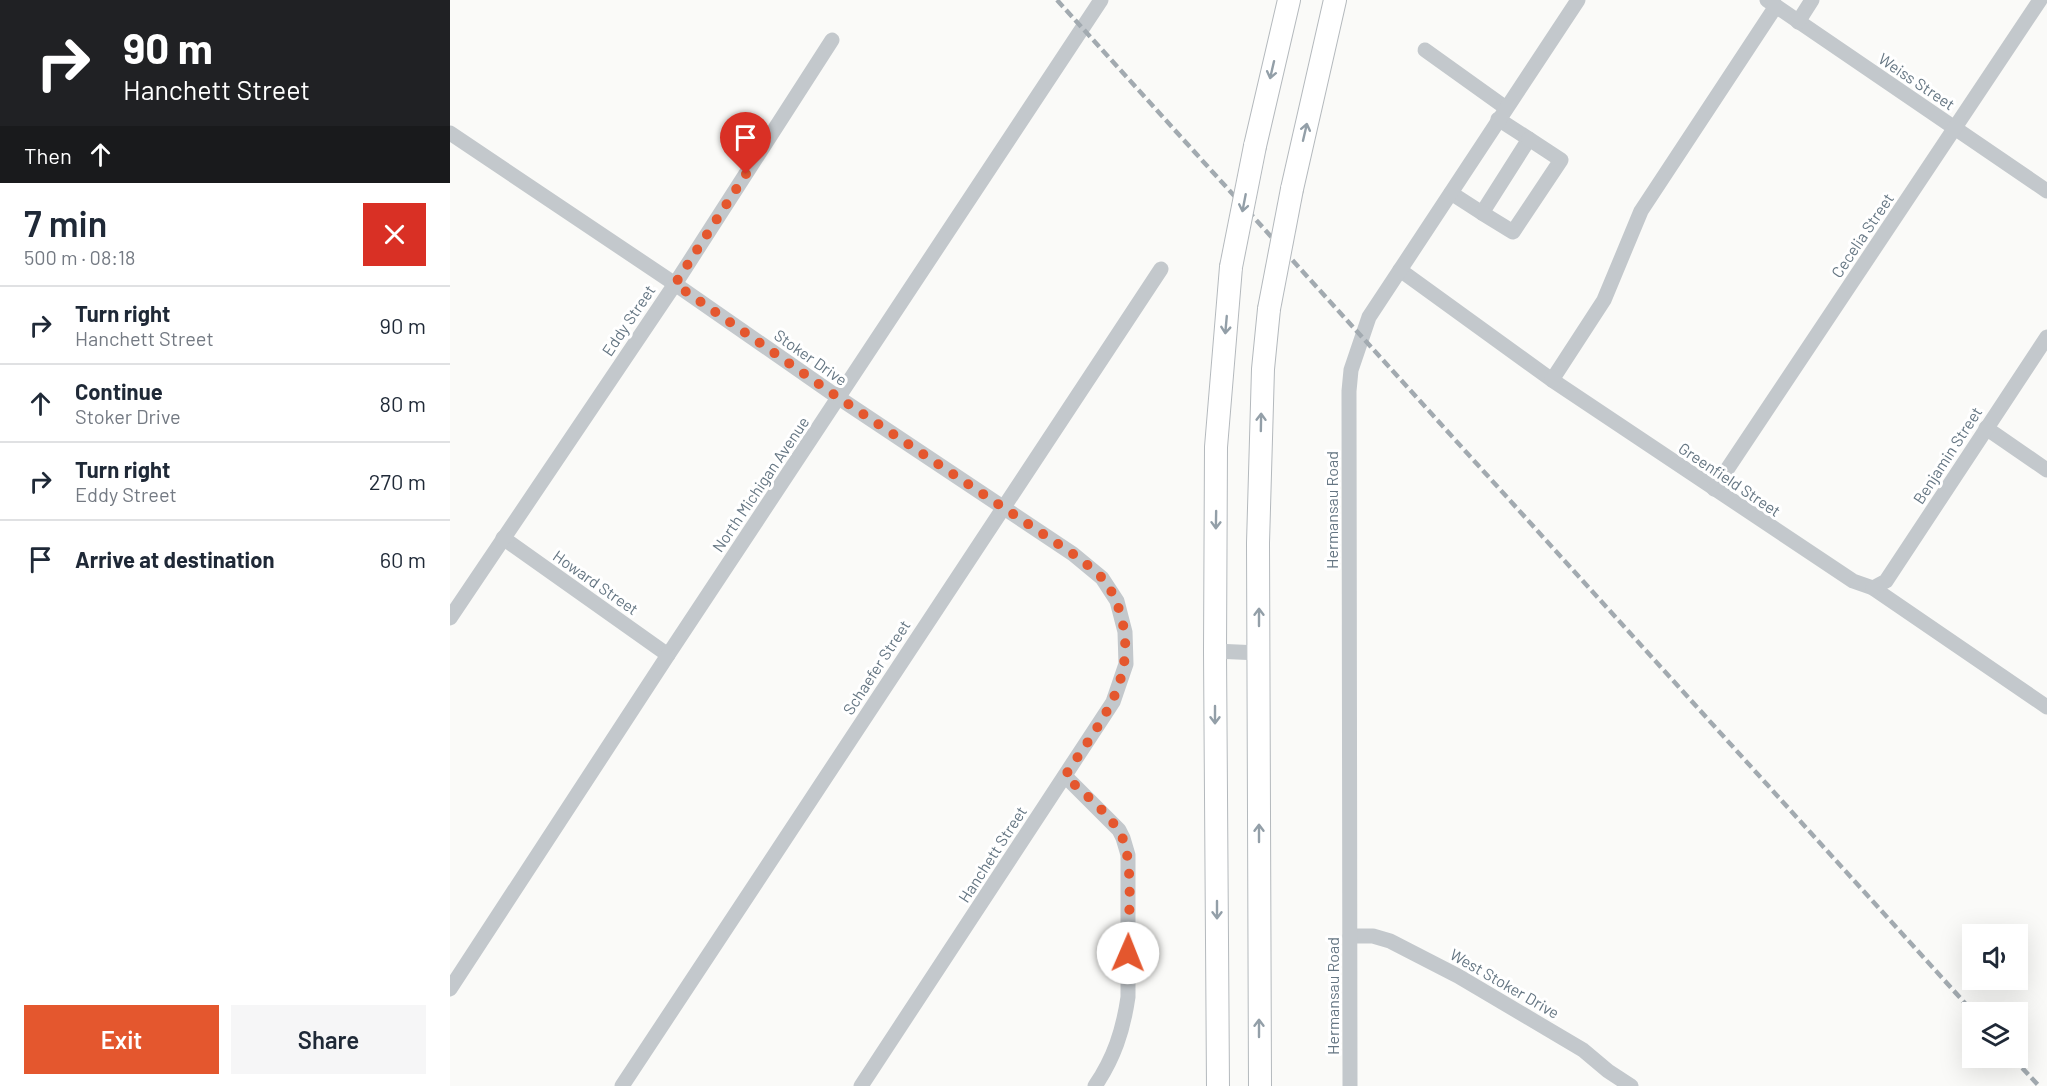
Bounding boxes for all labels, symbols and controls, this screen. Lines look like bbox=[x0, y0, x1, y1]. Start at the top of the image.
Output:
text: 90 m bbox=[123, 22, 213, 72]
icon: right bbox=[24, 24, 102, 102]
street label: Weiss Street bbox=[1875, 49, 1959, 113]
one-way arrow bbox=[1266, 60, 1277, 79]
text: Hanchett Street bbox=[123, 73, 310, 105]
pin bbox=[720, 112, 771, 174]
icon: arrive bbox=[729, 121, 762, 154]
one-way arrow bbox=[1299, 123, 1311, 142]
icon: ahead bbox=[84, 138, 117, 171]
text: Then bbox=[24, 142, 72, 168]
street label: Cecelia Street bbox=[1827, 189, 1897, 281]
one-way arrow bbox=[1238, 193, 1249, 213]
text: 7 min bbox=[24, 201, 107, 244]
button: close bbox=[363, 203, 426, 266]
text: 500 m · 08:18 bbox=[24, 245, 136, 269]
street label: Eddy Street bbox=[597, 281, 659, 359]
text: Turn right bbox=[75, 300, 170, 326]
icon: right bbox=[24, 309, 57, 342]
text: 90 m bbox=[380, 312, 426, 338]
one-way arrow bbox=[1221, 315, 1232, 335]
street label: Stoker Drive bbox=[771, 325, 851, 389]
text: Hanchett Street bbox=[75, 326, 214, 350]
text: Continue bbox=[75, 378, 163, 404]
icon: ahead bbox=[24, 387, 57, 420]
text: 80 m bbox=[380, 390, 426, 416]
street label: Benjamin Street bbox=[1909, 403, 1985, 507]
text: Stoker Drive bbox=[75, 404, 181, 428]
one-way arrow bbox=[1256, 412, 1267, 432]
street label: North Michigan Avenue bbox=[708, 413, 812, 555]
street label: Greenfield Street bbox=[1675, 438, 1785, 520]
street label: Hermansau Road bbox=[1322, 451, 1341, 569]
text: Turn right bbox=[75, 456, 170, 482]
icon: right bbox=[24, 465, 57, 498]
text: 270 m bbox=[369, 468, 426, 494]
text: Eddy Street bbox=[75, 482, 177, 506]
one-way arrow bbox=[1210, 510, 1222, 530]
icon: arrive bbox=[24, 543, 57, 576]
text: Arrive at destination bbox=[75, 546, 274, 572]
text: 60 m bbox=[380, 546, 426, 572]
street label: Howard Street bbox=[550, 546, 642, 618]
one-way arrow bbox=[1253, 607, 1264, 627]
street label: Schaefer Street bbox=[838, 616, 914, 718]
one-way arrow bbox=[1209, 705, 1221, 725]
street label: Hanchett Street bbox=[954, 802, 1030, 906]
one-way arrow bbox=[1253, 823, 1265, 843]
one-way arrow bbox=[1211, 900, 1223, 920]
position arrow bbox=[1096, 921, 1160, 985]
map controls bbox=[1962, 924, 2028, 1068]
button: sound bbox=[1962, 924, 2028, 990]
street label: Hermansau Road bbox=[1323, 937, 1342, 1055]
street label: West Stoker Drive bbox=[1447, 944, 1563, 1022]
button: layers bbox=[1962, 1002, 2028, 1068]
button: Exit bbox=[24, 1005, 219, 1074]
button: Share bbox=[231, 1005, 426, 1074]
one-way arrow bbox=[1253, 1018, 1265, 1038]

